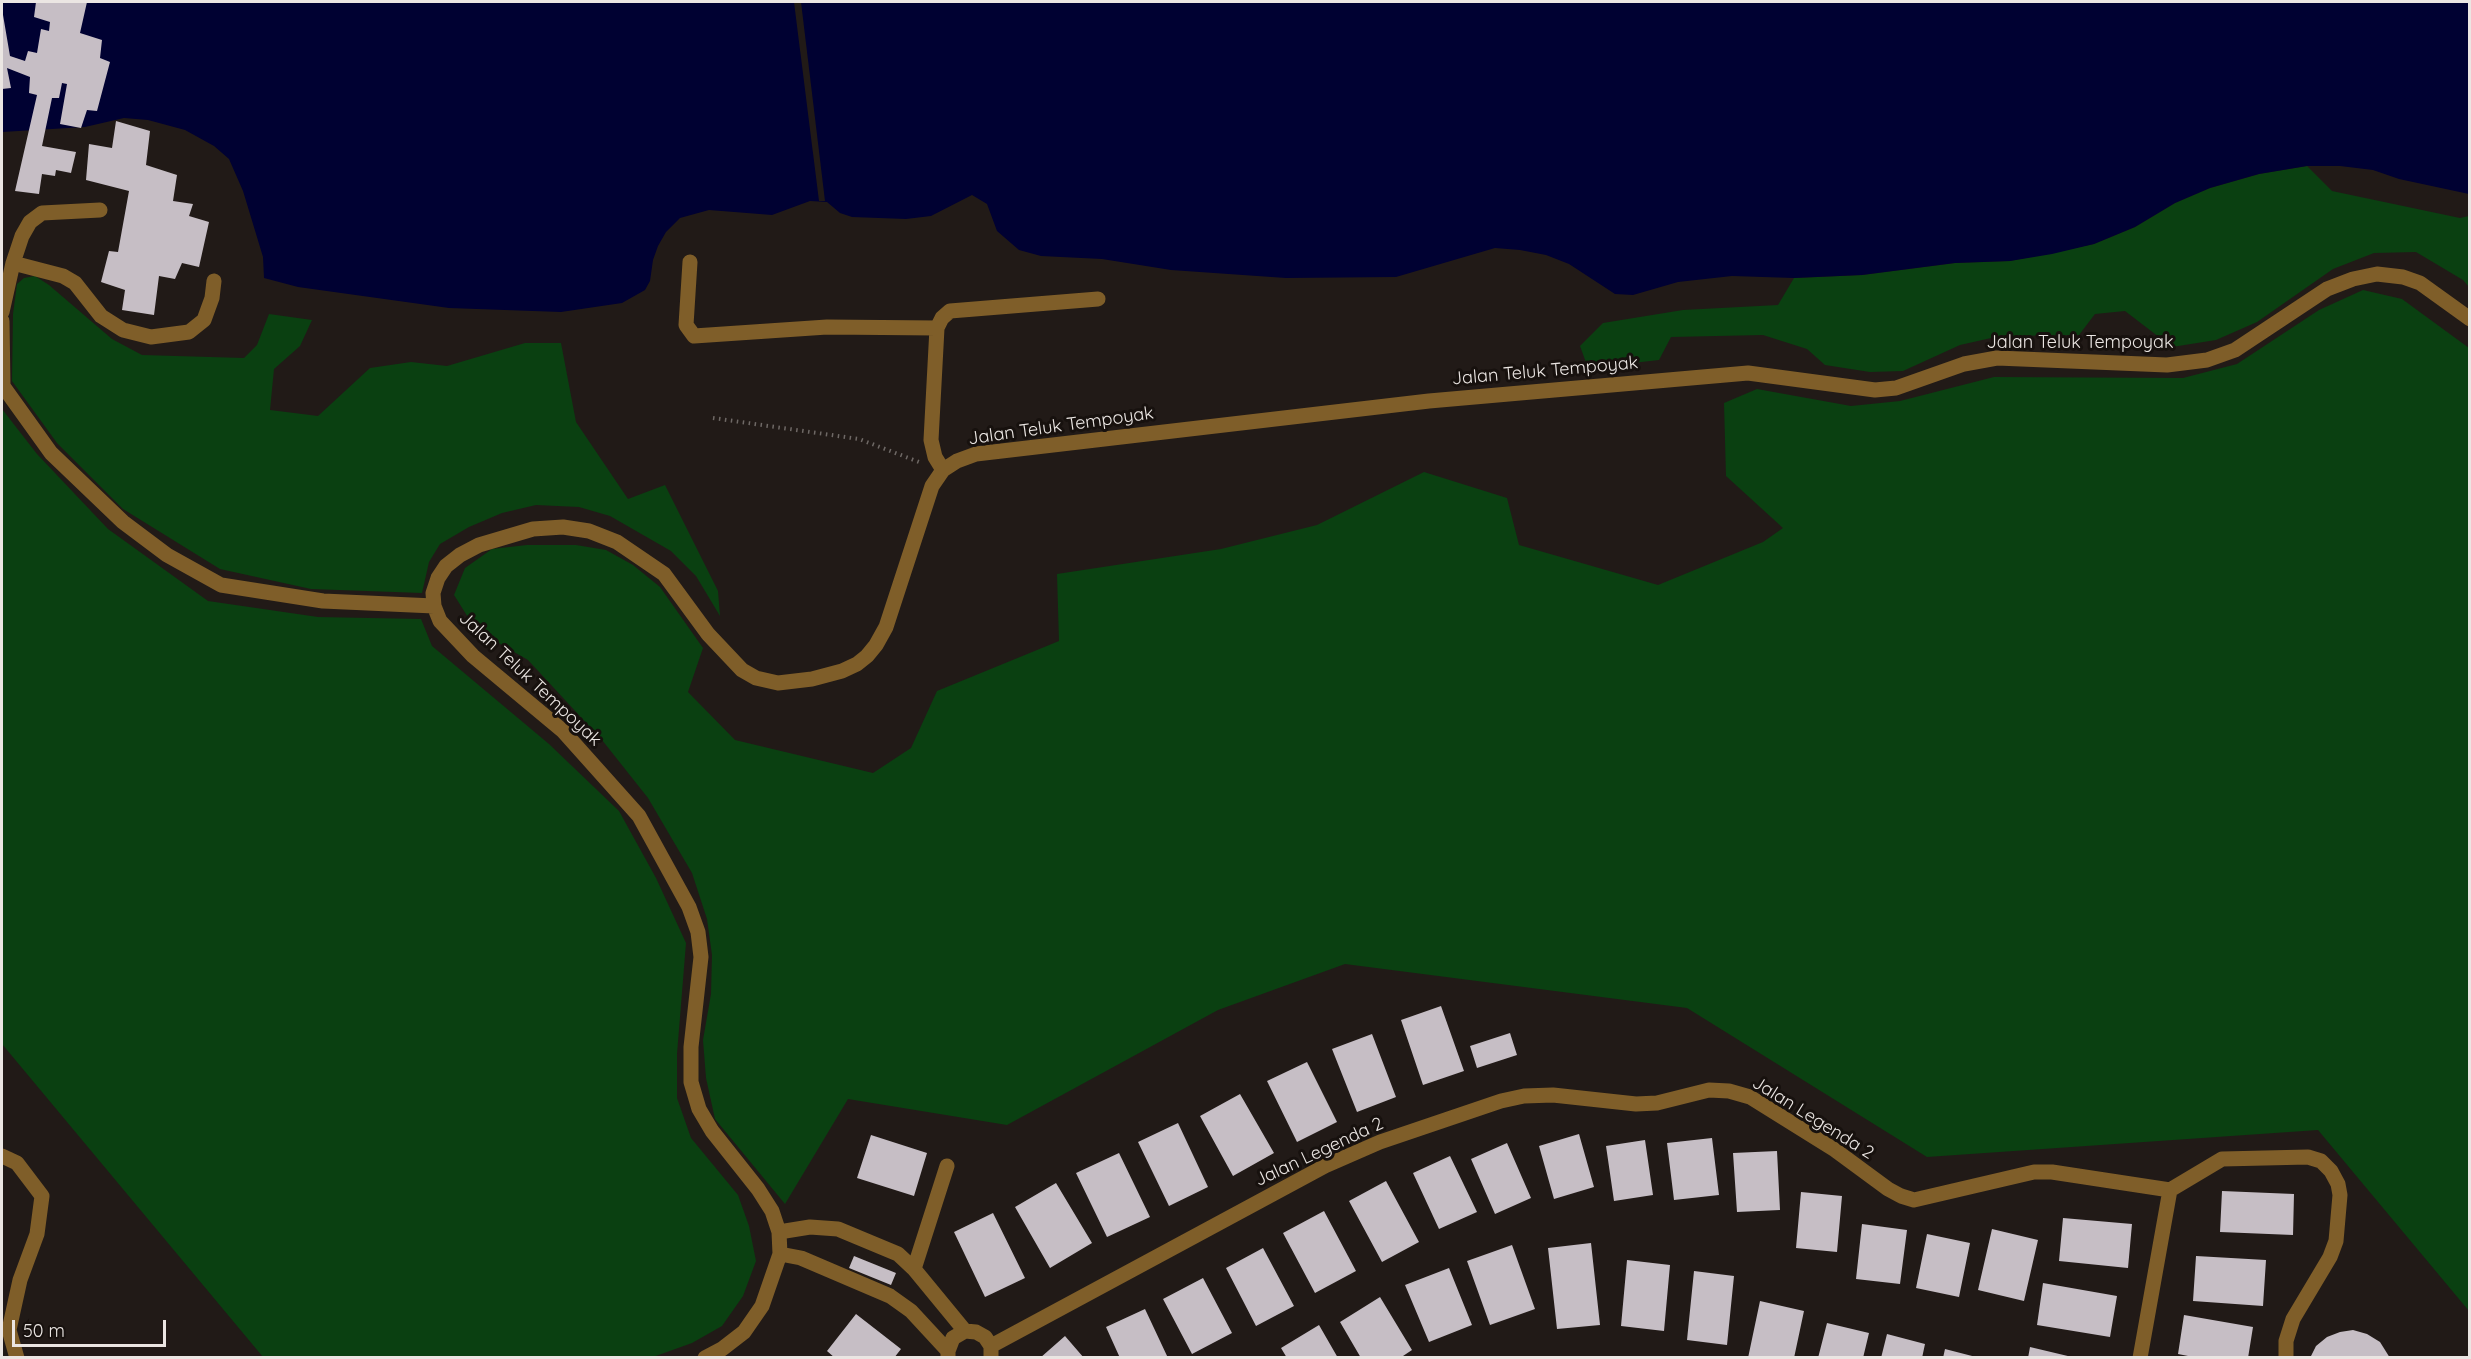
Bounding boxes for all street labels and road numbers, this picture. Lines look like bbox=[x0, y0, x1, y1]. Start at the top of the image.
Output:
street label: Jalan Teluk Tempoyak bbox=[1986, 332, 2174, 354]
street label: Jalan Teluk Tempoyak bbox=[1451, 352, 1639, 390]
street label: Jalan Teluk Tempoyak bbox=[967, 402, 1155, 450]
street label: Jalan Teluk Tempoyak bbox=[454, 607, 606, 751]
street label: Jalan Legenda 2 bbox=[1748, 1072, 1878, 1164]
street label: Jalan Legenda 2 bbox=[1251, 1113, 1387, 1191]

